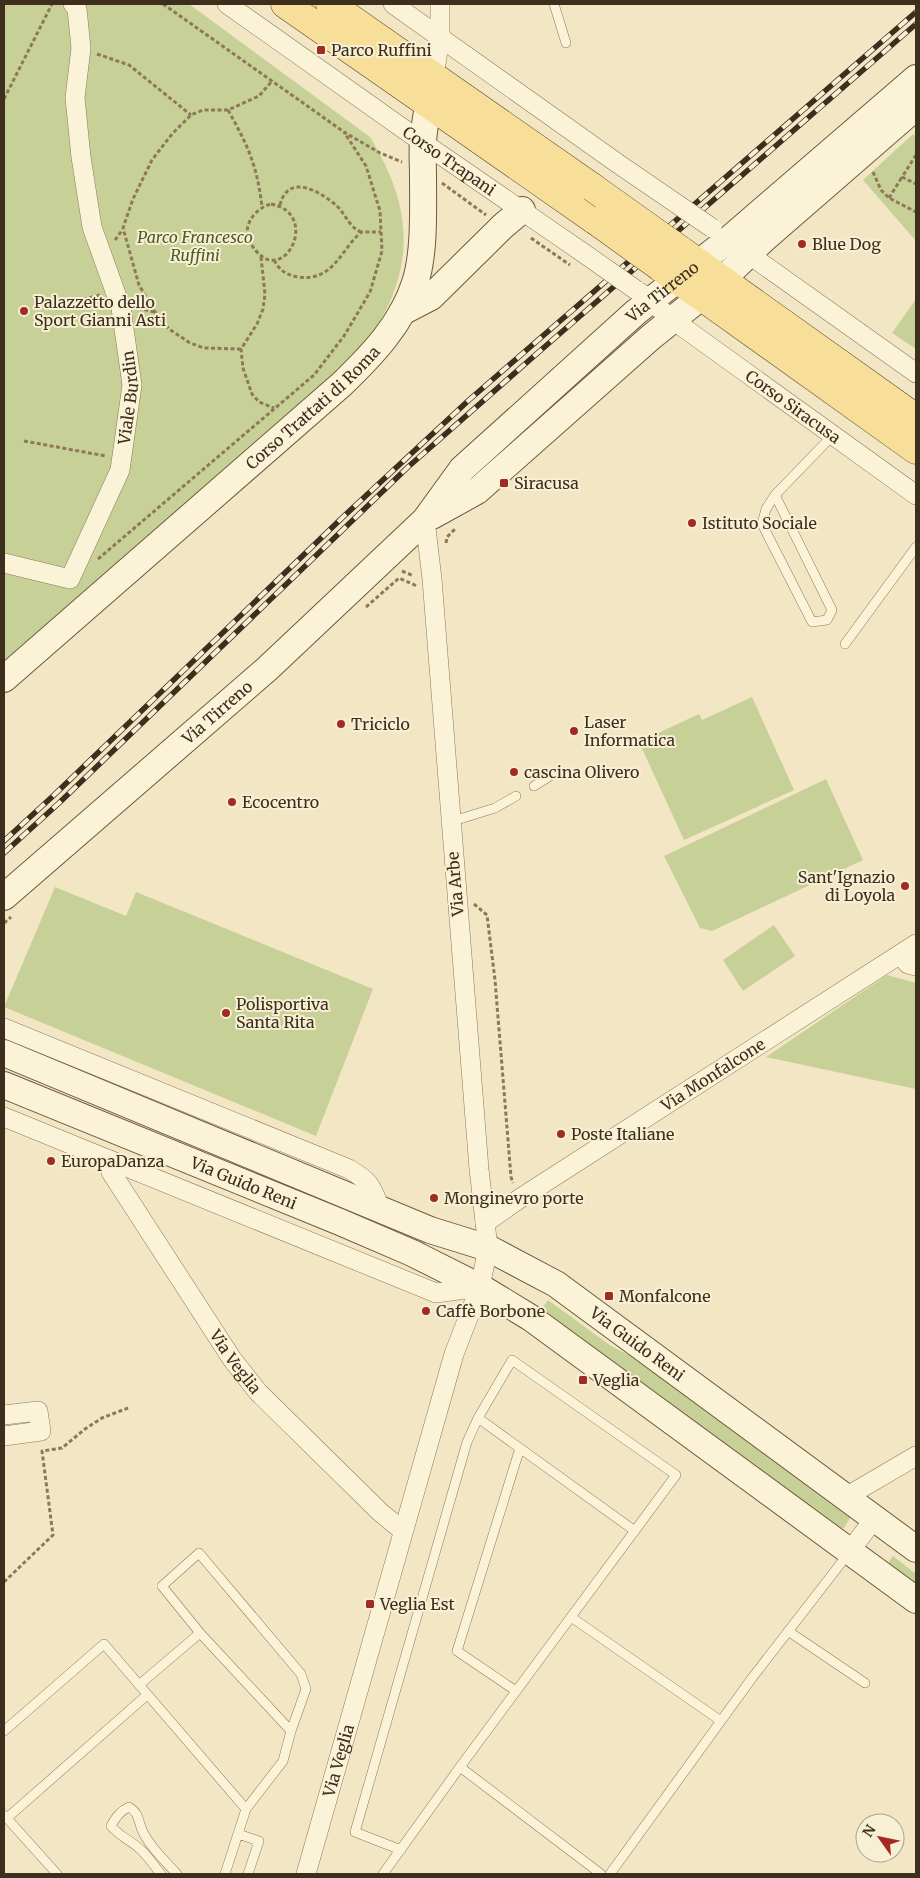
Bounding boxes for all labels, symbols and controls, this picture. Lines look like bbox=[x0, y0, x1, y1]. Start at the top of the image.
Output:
place label: Parco Ruffini bbox=[331, 40, 432, 60]
marker: Parco Ruffini bbox=[315, 44, 327, 56]
street label: Corso Trapani bbox=[399, 122, 500, 200]
park label: Parco Francesco Ruffini bbox=[137, 227, 253, 265]
place label: Blue Dog bbox=[812, 234, 881, 254]
marker: Blue Dog bbox=[796, 238, 808, 250]
street label: Via Tirreno bbox=[621, 257, 703, 327]
place label: Palazzetto dello Sport Gianni Asti bbox=[34, 292, 166, 330]
marker: Palazzetto dello Sport Gianni Asti bbox=[18, 305, 30, 317]
street label: Corso Trattati di Roma bbox=[241, 341, 384, 474]
street label: Viale Burdin bbox=[114, 349, 142, 447]
street label: Corso Siracusa bbox=[742, 366, 845, 448]
place label: Siracusa bbox=[514, 473, 579, 493]
marker: Siracusa bbox=[498, 477, 510, 489]
place label: Istituto Sociale bbox=[702, 513, 817, 533]
marker: Istituto Sociale bbox=[686, 517, 698, 529]
street label: Via Tirreno bbox=[177, 676, 256, 749]
place label: Laser Informatica bbox=[584, 712, 675, 750]
place label: Triciclo bbox=[351, 714, 410, 734]
marker: Triciclo bbox=[335, 718, 347, 730]
marker: Laser Informatica bbox=[568, 725, 580, 737]
place label: cascina Olivero bbox=[524, 762, 639, 782]
marker: cascina Olivero bbox=[508, 766, 520, 778]
place label: Ecocentro bbox=[242, 792, 319, 812]
marker: Ecocentro bbox=[226, 796, 238, 808]
street label: Via Arbe bbox=[442, 851, 468, 918]
place label: Sant'Ignazio di Loyola bbox=[798, 867, 895, 905]
marker: Sant'Ignazio di Loyola bbox=[899, 880, 911, 892]
place label: Polisportiva Santa Rita bbox=[236, 994, 329, 1032]
marker: Polisportiva Santa Rita bbox=[220, 1007, 232, 1019]
street label: Via Monfalcone bbox=[656, 1034, 769, 1116]
place label: Poste Italiane bbox=[571, 1124, 674, 1144]
marker: Poste Italiane bbox=[555, 1128, 567, 1140]
place label: EuropaDanza bbox=[61, 1151, 165, 1171]
street label: Via Guido Reni bbox=[187, 1152, 300, 1213]
marker: EuropaDanza bbox=[45, 1155, 57, 1167]
place label: Monginevro porte bbox=[444, 1188, 584, 1208]
marker: Monginevro porte bbox=[428, 1192, 440, 1204]
place label: Monfalcone bbox=[619, 1286, 711, 1306]
marker: Monfalcone bbox=[603, 1290, 615, 1302]
place label: Caffè Borbone bbox=[436, 1301, 545, 1321]
street label: Via Guido Reni bbox=[585, 1302, 689, 1385]
marker: Caffè Borbone bbox=[420, 1305, 432, 1317]
street label: Via Veglia bbox=[205, 1325, 266, 1398]
place label: Veglia bbox=[592, 1370, 640, 1390]
marker: Veglia bbox=[577, 1374, 589, 1386]
place label: Veglia Est bbox=[379, 1594, 455, 1614]
marker: Veglia Est bbox=[364, 1598, 376, 1610]
street label: Via Veglia bbox=[318, 1721, 358, 1800]
north arrow bbox=[855, 1813, 905, 1863]
text: N bbox=[859, 1821, 880, 1840]

